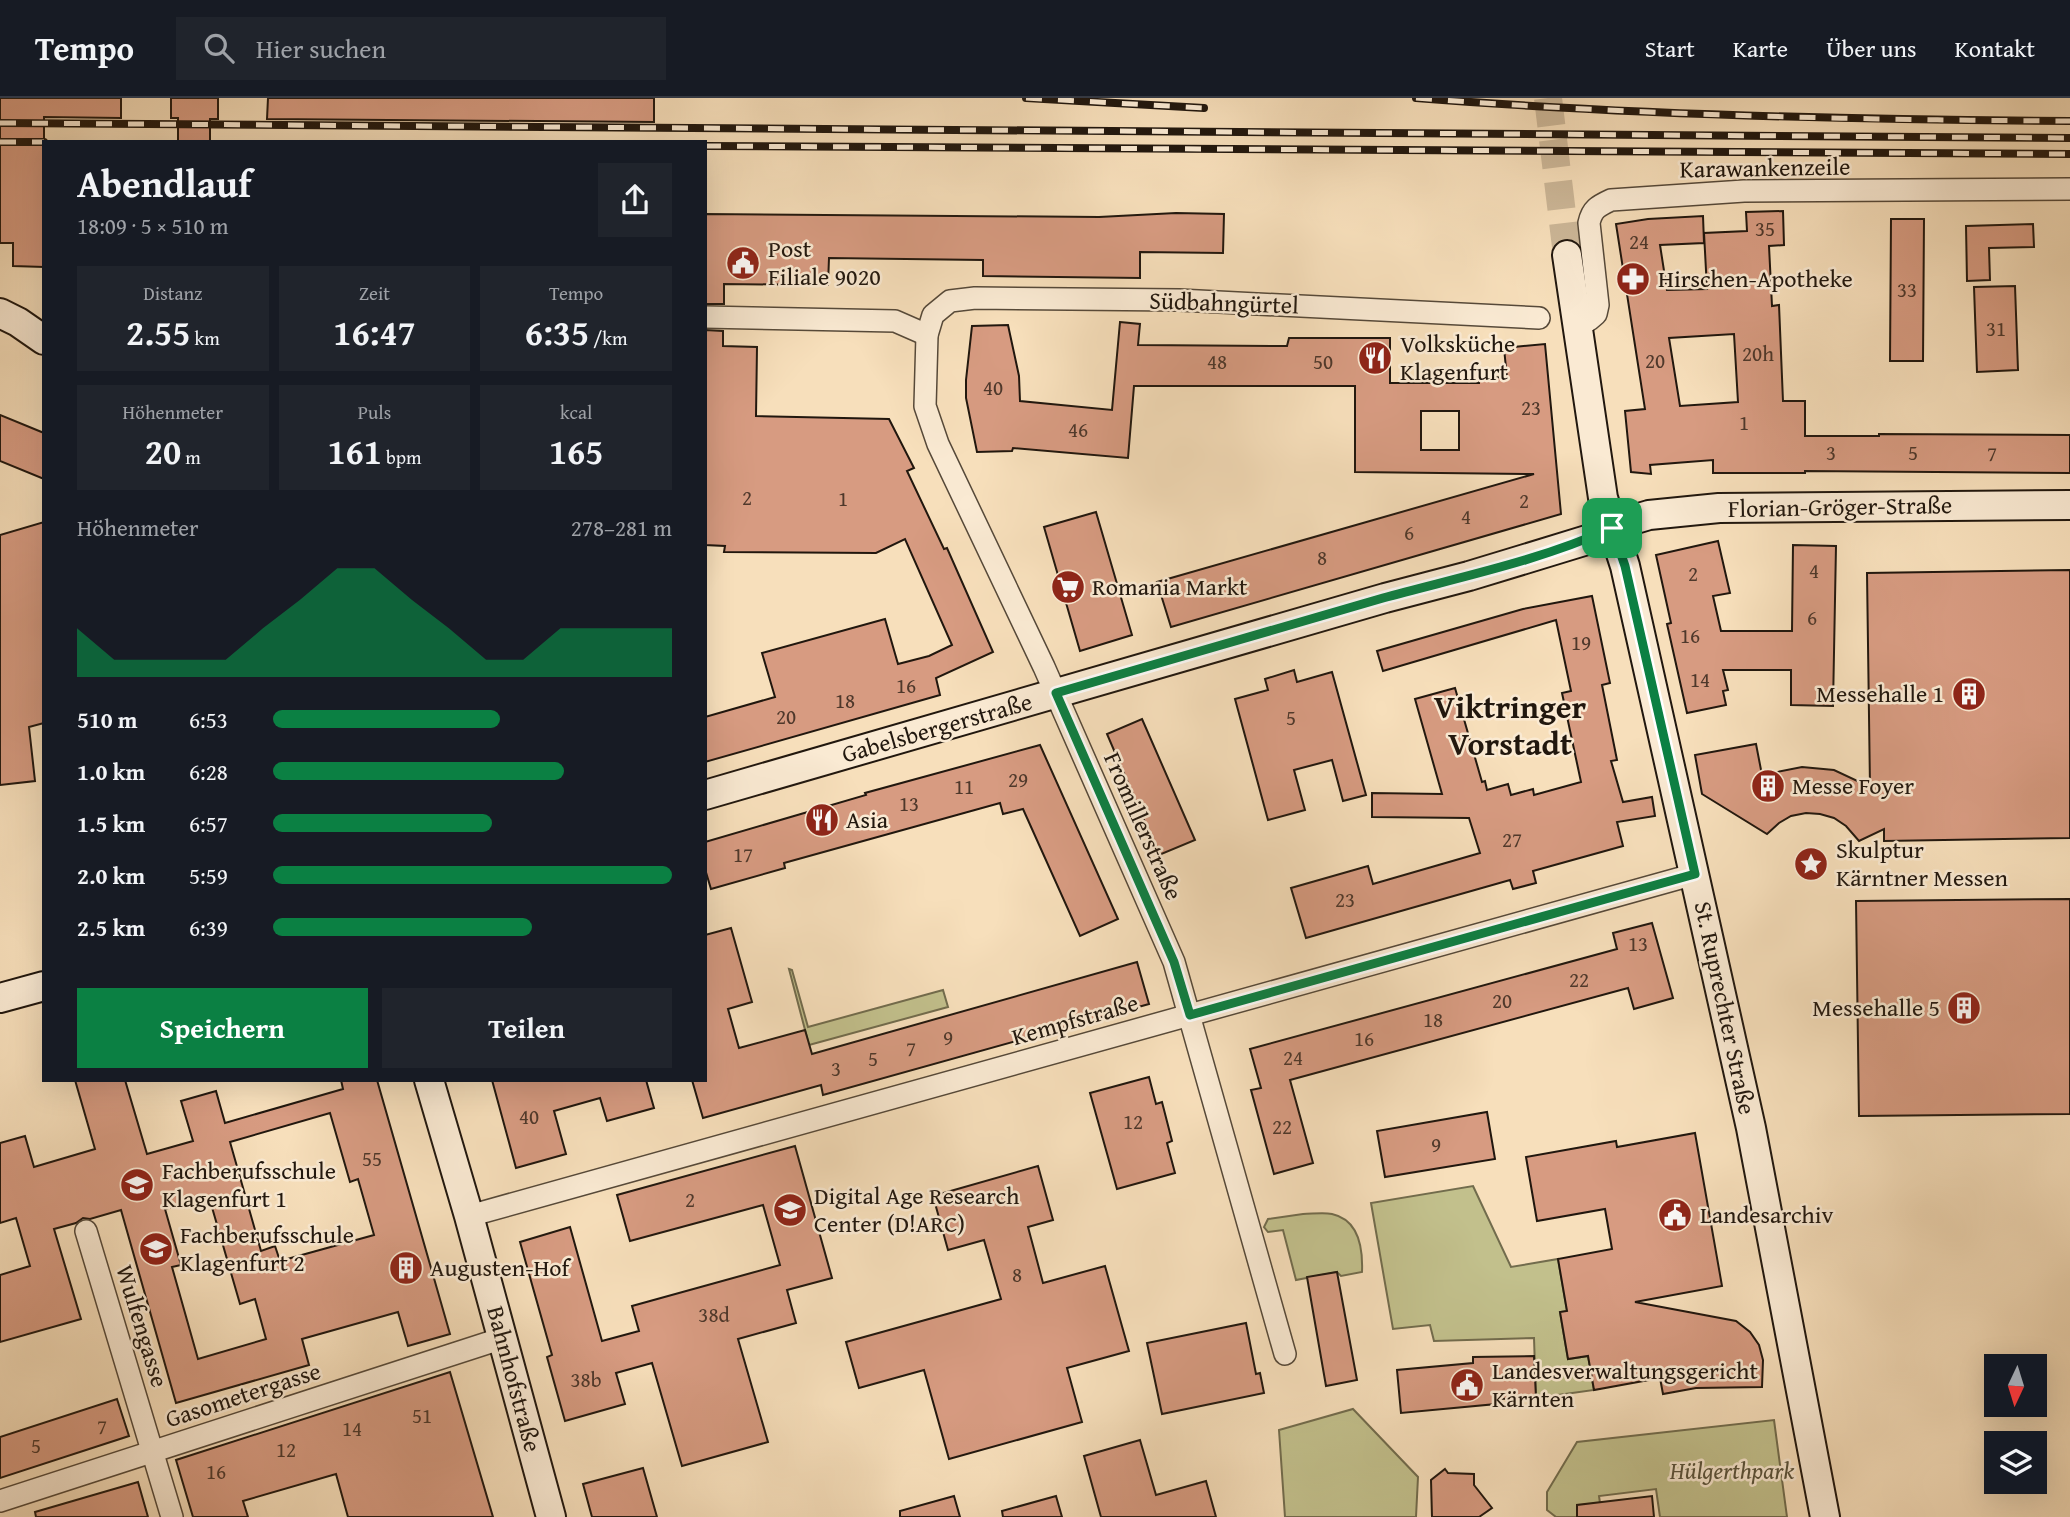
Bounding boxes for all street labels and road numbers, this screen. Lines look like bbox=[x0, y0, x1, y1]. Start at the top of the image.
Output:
street label: Karawankenzeile bbox=[1679, 149, 1851, 186]
street label: Südbahngürtel bbox=[1149, 282, 1300, 323]
street label: Florian-Gröger-Straße bbox=[1727, 487, 1953, 526]
street label: Gabelsbergerstraße bbox=[838, 684, 1036, 771]
street label: Fromillerstraße bbox=[1095, 746, 1192, 905]
street label: St. Ruprechter Straße bbox=[1686, 898, 1765, 1118]
street label: Kempfstraße bbox=[1008, 985, 1142, 1054]
street label: Wulfengasse bbox=[107, 1260, 178, 1391]
street label: Bahnhofstraße bbox=[478, 1302, 551, 1456]
street label: Gasometergasse bbox=[161, 1353, 325, 1436]

